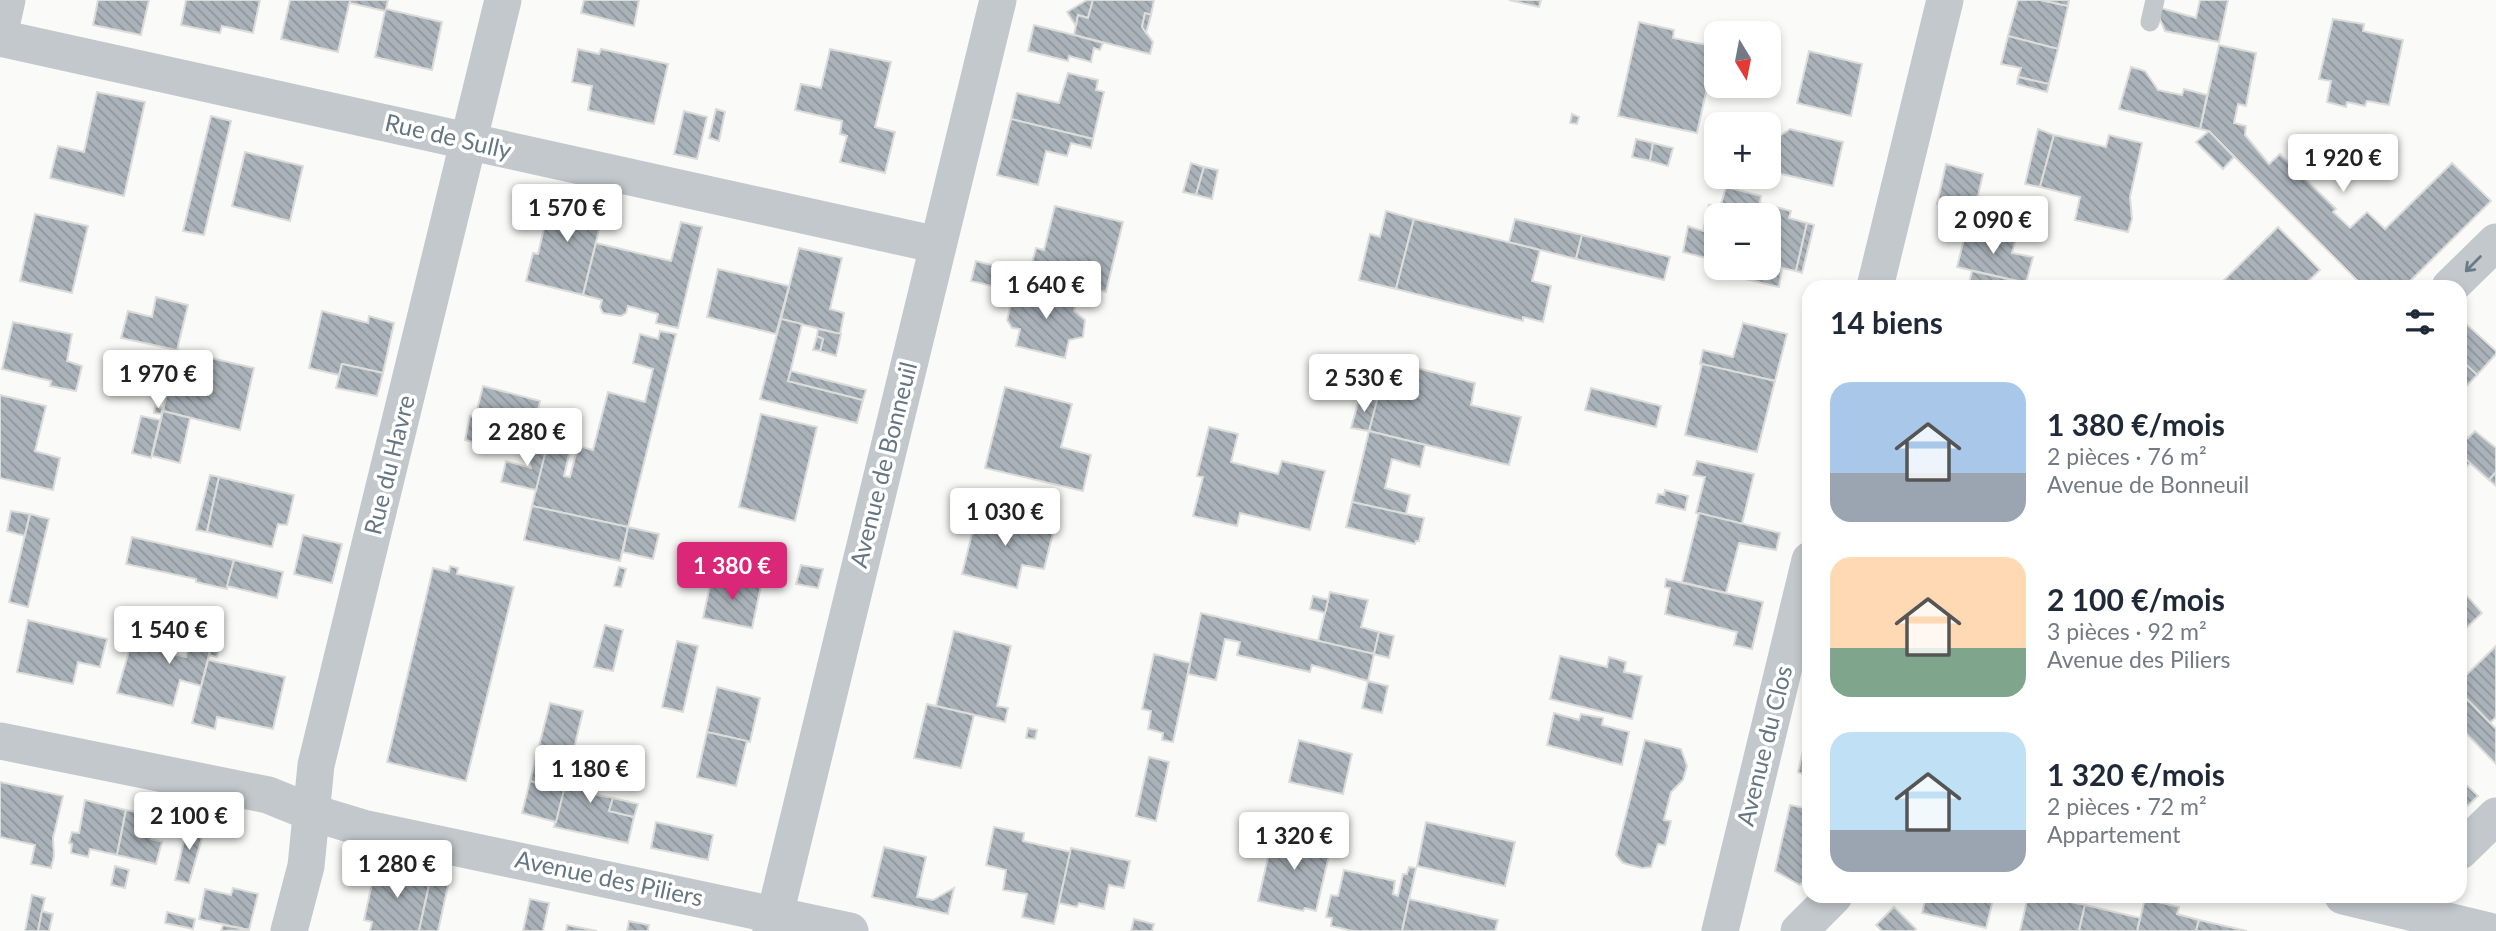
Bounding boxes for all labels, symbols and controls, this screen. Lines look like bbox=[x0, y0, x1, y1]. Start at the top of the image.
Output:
north arrow bbox=[1704, 21, 1782, 98]
map controls bbox=[1704, 21, 1781, 280]
street label: Rue de Sully bbox=[382, 107, 515, 164]
button: + bbox=[1704, 112, 1781, 189]
pin: 1 920 € bbox=[2278, 134, 2408, 194]
text: 1 920 € bbox=[2304, 143, 2382, 171]
pin: 1 570 € bbox=[502, 184, 632, 244]
text: 1 570 € bbox=[528, 193, 606, 221]
pin: 2 090 € bbox=[1928, 196, 2058, 256]
button: − bbox=[1704, 203, 1781, 280]
text: 2 090 € bbox=[1954, 205, 2032, 233]
one-way arrow bbox=[2465, 256, 2482, 273]
pin: 1 640 € bbox=[981, 262, 1111, 321]
text: 1 640 € bbox=[1007, 270, 1085, 298]
icon: filters bbox=[2401, 303, 2439, 341]
text: 14 biens bbox=[1830, 304, 1943, 340]
pin: 1 970 € bbox=[93, 350, 223, 410]
pin: 2 530 € bbox=[1299, 354, 1429, 414]
text: 1 970 € bbox=[119, 359, 197, 387]
street label: Avenue de Bonneuil bbox=[843, 359, 922, 571]
text: 2 530 € bbox=[1325, 363, 1403, 391]
street label: Rue du Havre bbox=[357, 392, 420, 537]
text: 1 380 €/mois bbox=[2047, 406, 2225, 442]
pin: 2 280 € bbox=[462, 408, 592, 468]
icon: home bbox=[1886, 410, 1970, 494]
text: 2 280 € bbox=[488, 417, 566, 445]
text: 2 pièces · 76 m² bbox=[2047, 442, 2207, 470]
text: Avenue de Bonneuil bbox=[2047, 470, 2249, 498]
pin: 1 030 € bbox=[940, 489, 1070, 548]
text: 1 030 € bbox=[966, 497, 1044, 525]
pin: 1 380 € bbox=[667, 542, 797, 602]
text: 1 380 € bbox=[693, 551, 771, 579]
text: 2 100 €/mois bbox=[2047, 581, 2225, 617]
icon: home bbox=[1886, 585, 1970, 669]
pin: 1 540 € bbox=[104, 606, 234, 666]
text: 1 540 € bbox=[130, 615, 208, 643]
text: 3 pièces · 92 m² bbox=[2047, 617, 2207, 645]
text: Avenue des Piliers bbox=[2047, 645, 2231, 673]
street label: Avenue du Clos bbox=[1730, 662, 1797, 829]
pin: 1 180 € bbox=[525, 746, 655, 805]
text: 1 180 € bbox=[551, 754, 629, 782]
text: 1 320 €/mois bbox=[2047, 756, 2225, 792]
icon: home bbox=[1886, 760, 1970, 844]
pin: 2 100 € bbox=[124, 792, 254, 852]
text: 2 pièces · 72 m² bbox=[2047, 792, 2207, 820]
text: 2 100 € bbox=[150, 801, 228, 829]
pin: 1 320 € bbox=[1229, 812, 1359, 872]
text: Appartement bbox=[2047, 820, 2180, 848]
text: 1 320 € bbox=[1255, 821, 1333, 849]
pin: 1 280 € bbox=[332, 841, 462, 900]
street label: Avenue des Piliers bbox=[513, 843, 706, 912]
text: 1 280 € bbox=[358, 849, 436, 877]

